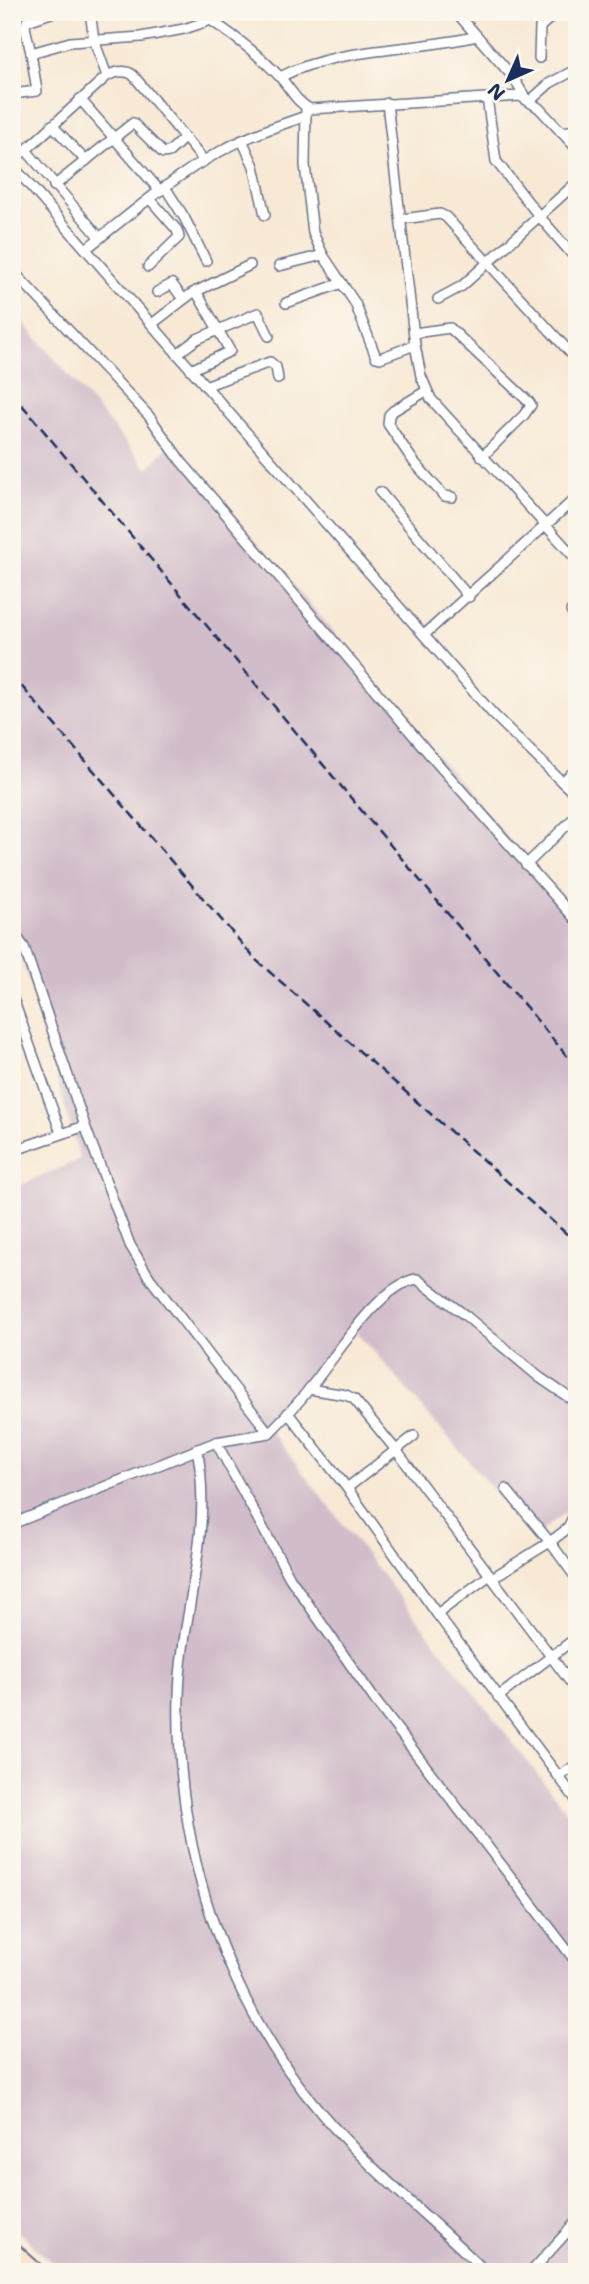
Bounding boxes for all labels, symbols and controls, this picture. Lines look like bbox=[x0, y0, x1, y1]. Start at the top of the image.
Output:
north arrow bbox=[474, 46, 544, 116]
text: N bbox=[482, 78, 510, 106]

